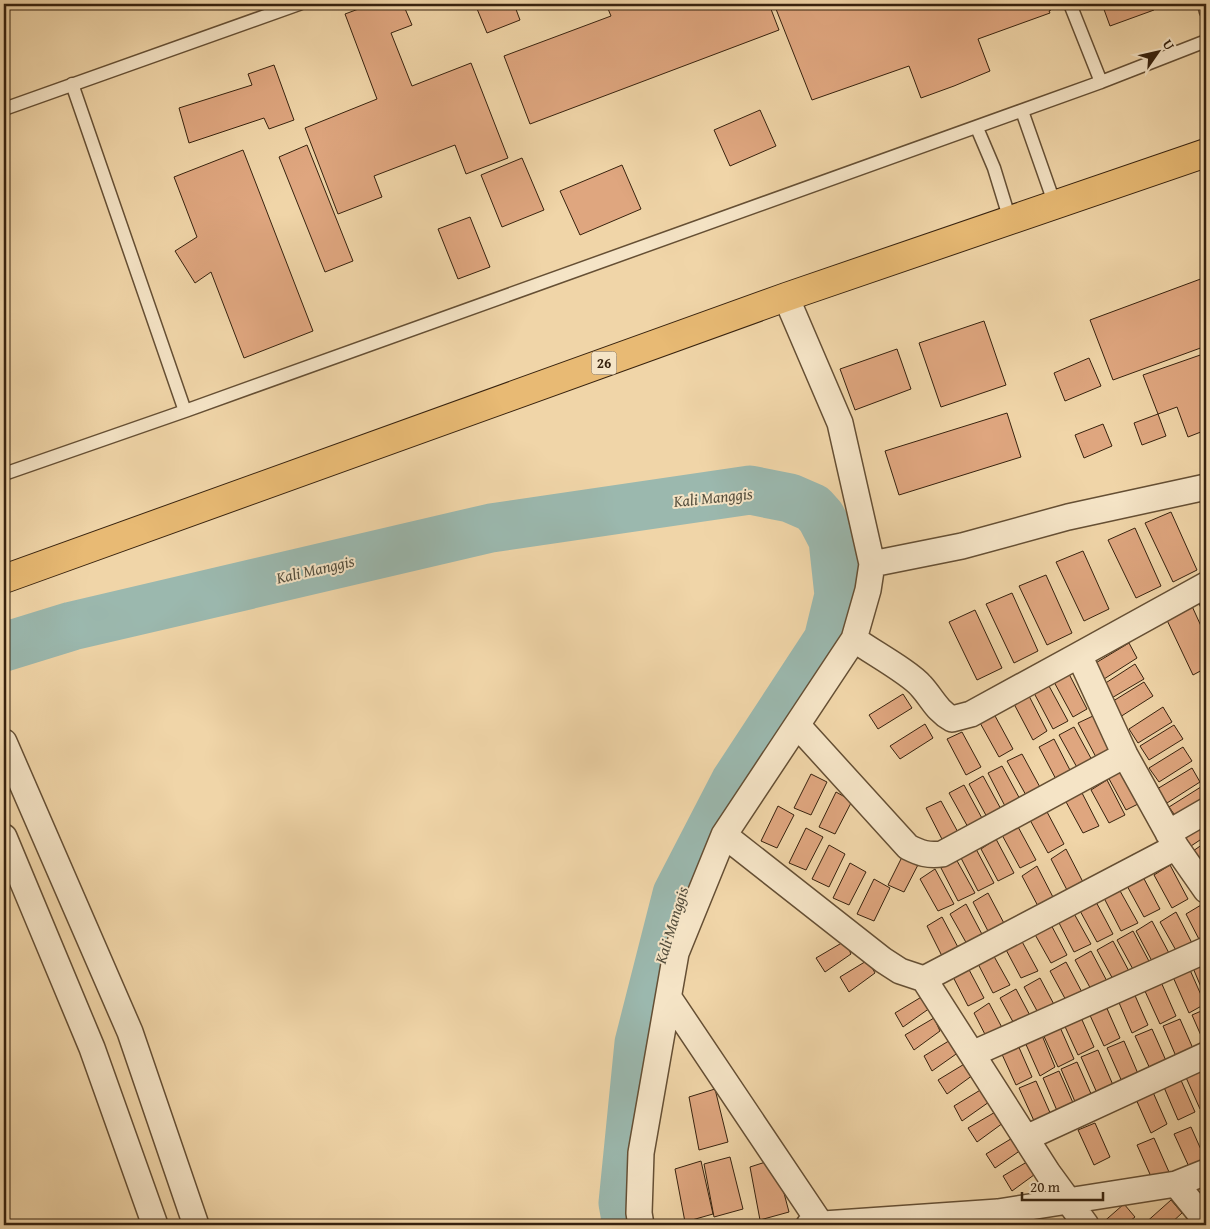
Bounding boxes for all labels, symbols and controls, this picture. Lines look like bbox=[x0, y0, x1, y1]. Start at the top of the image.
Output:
north arrow bbox=[1132, 28, 1182, 78]
text: U bbox=[1158, 35, 1180, 55]
road number: 26 bbox=[592, 352, 616, 374]
water label: Kali Manggis bbox=[671, 481, 754, 513]
water label: Kali Manggis bbox=[273, 548, 357, 590]
water label: Kali Manggis bbox=[648, 883, 694, 967]
scale bar bbox=[1022, 1169, 1104, 1201]
text: 20 m bbox=[1030, 1176, 1061, 1197]

